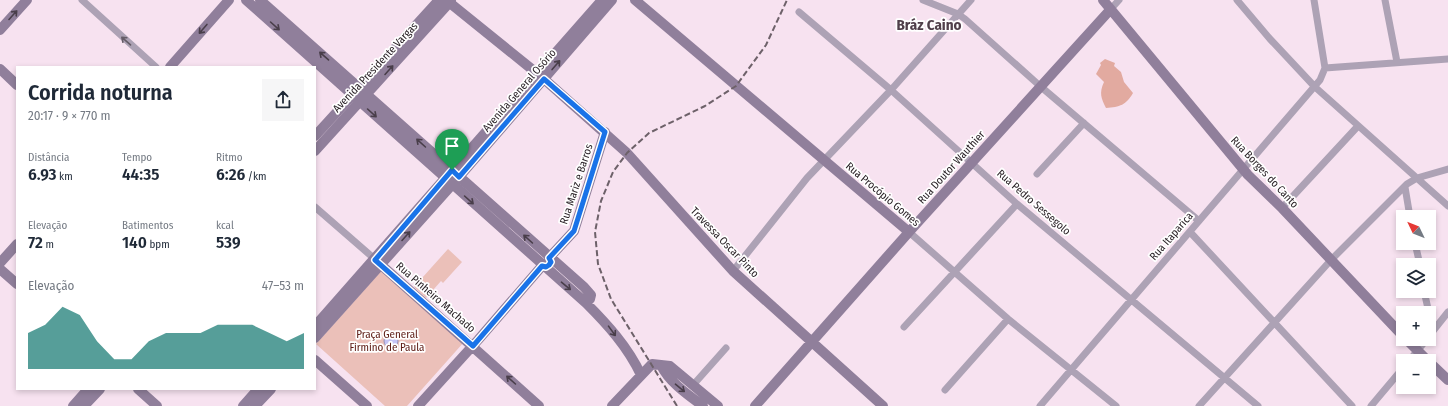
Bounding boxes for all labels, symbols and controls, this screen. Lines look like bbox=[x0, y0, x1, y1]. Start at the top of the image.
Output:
one-way arrow bbox=[9, 10, 18, 20]
district label: Bráz Caino bbox=[896, 16, 962, 34]
street label: Avenida Presidente Vargas bbox=[330, 19, 421, 115]
one-way arrow bbox=[270, 21, 280, 31]
one-way arrow bbox=[199, 24, 208, 35]
one-way arrow bbox=[121, 37, 132, 46]
street label: Avenida General Osório bbox=[480, 46, 559, 134]
one-way arrow bbox=[319, 52, 329, 61]
one-way arrow bbox=[552, 59, 561, 70]
one-way arrow bbox=[384, 65, 393, 75]
text: Corrida noturna bbox=[28, 79, 173, 106]
button: share bbox=[262, 79, 304, 121]
text: 20:17 · 9 × 770 m bbox=[28, 108, 111, 123]
one-way arrow bbox=[366, 108, 376, 117]
street label: Rua Doutor Wauthier bbox=[915, 128, 988, 207]
pin bbox=[435, 129, 469, 170]
street label: Rua Borges do Canto bbox=[1228, 134, 1301, 211]
icon: arrive bbox=[441, 135, 463, 157]
one-way arrow bbox=[416, 138, 426, 147]
street label: Rua Mariz e Barros bbox=[557, 142, 596, 226]
text: Distância bbox=[28, 151, 69, 164]
text: Tempo bbox=[122, 151, 152, 164]
text: Ritmo bbox=[216, 151, 243, 164]
street label: Rua Procópio Gomes bbox=[843, 160, 923, 229]
text: 6.93 bbox=[28, 164, 57, 185]
text: 44:35 bbox=[122, 164, 160, 185]
text: 6:26 bbox=[216, 164, 245, 185]
street label: Rua Pedro Sessegolo bbox=[994, 167, 1073, 238]
text: km bbox=[57, 170, 73, 183]
text: /km bbox=[245, 170, 267, 183]
one-way arrow bbox=[463, 195, 474, 204]
street label: Travessa Oscar Pinto bbox=[688, 205, 762, 280]
street label: Rua Itaparica bbox=[1147, 210, 1196, 263]
north arrow bbox=[1396, 210, 1436, 250]
map controls bbox=[1396, 210, 1436, 394]
text: Elevação bbox=[28, 219, 67, 232]
text: Batimentos bbox=[122, 219, 173, 232]
text: kcal bbox=[216, 219, 234, 232]
one-way arrow bbox=[401, 231, 410, 241]
text: 72 bbox=[28, 232, 43, 253]
text: 140 bbox=[122, 232, 147, 253]
text: 539 bbox=[216, 232, 241, 253]
one-way arrow bbox=[523, 234, 533, 244]
text: m bbox=[43, 238, 54, 251]
text: bpm bbox=[147, 238, 170, 251]
button: layers bbox=[1396, 258, 1436, 298]
street label: Rua Pinheiro Machado bbox=[393, 259, 478, 335]
text: Elevação bbox=[28, 278, 74, 293]
text: 47–53 m bbox=[262, 278, 304, 293]
one-way arrow bbox=[561, 281, 571, 290]
button: + bbox=[1396, 306, 1436, 346]
one-way arrow bbox=[608, 325, 616, 336]
park label: Praça General Firmino de Paula bbox=[350, 328, 424, 354]
button: − bbox=[1396, 354, 1436, 394]
one-way arrow bbox=[505, 375, 516, 384]
one-way arrow bbox=[675, 383, 685, 392]

